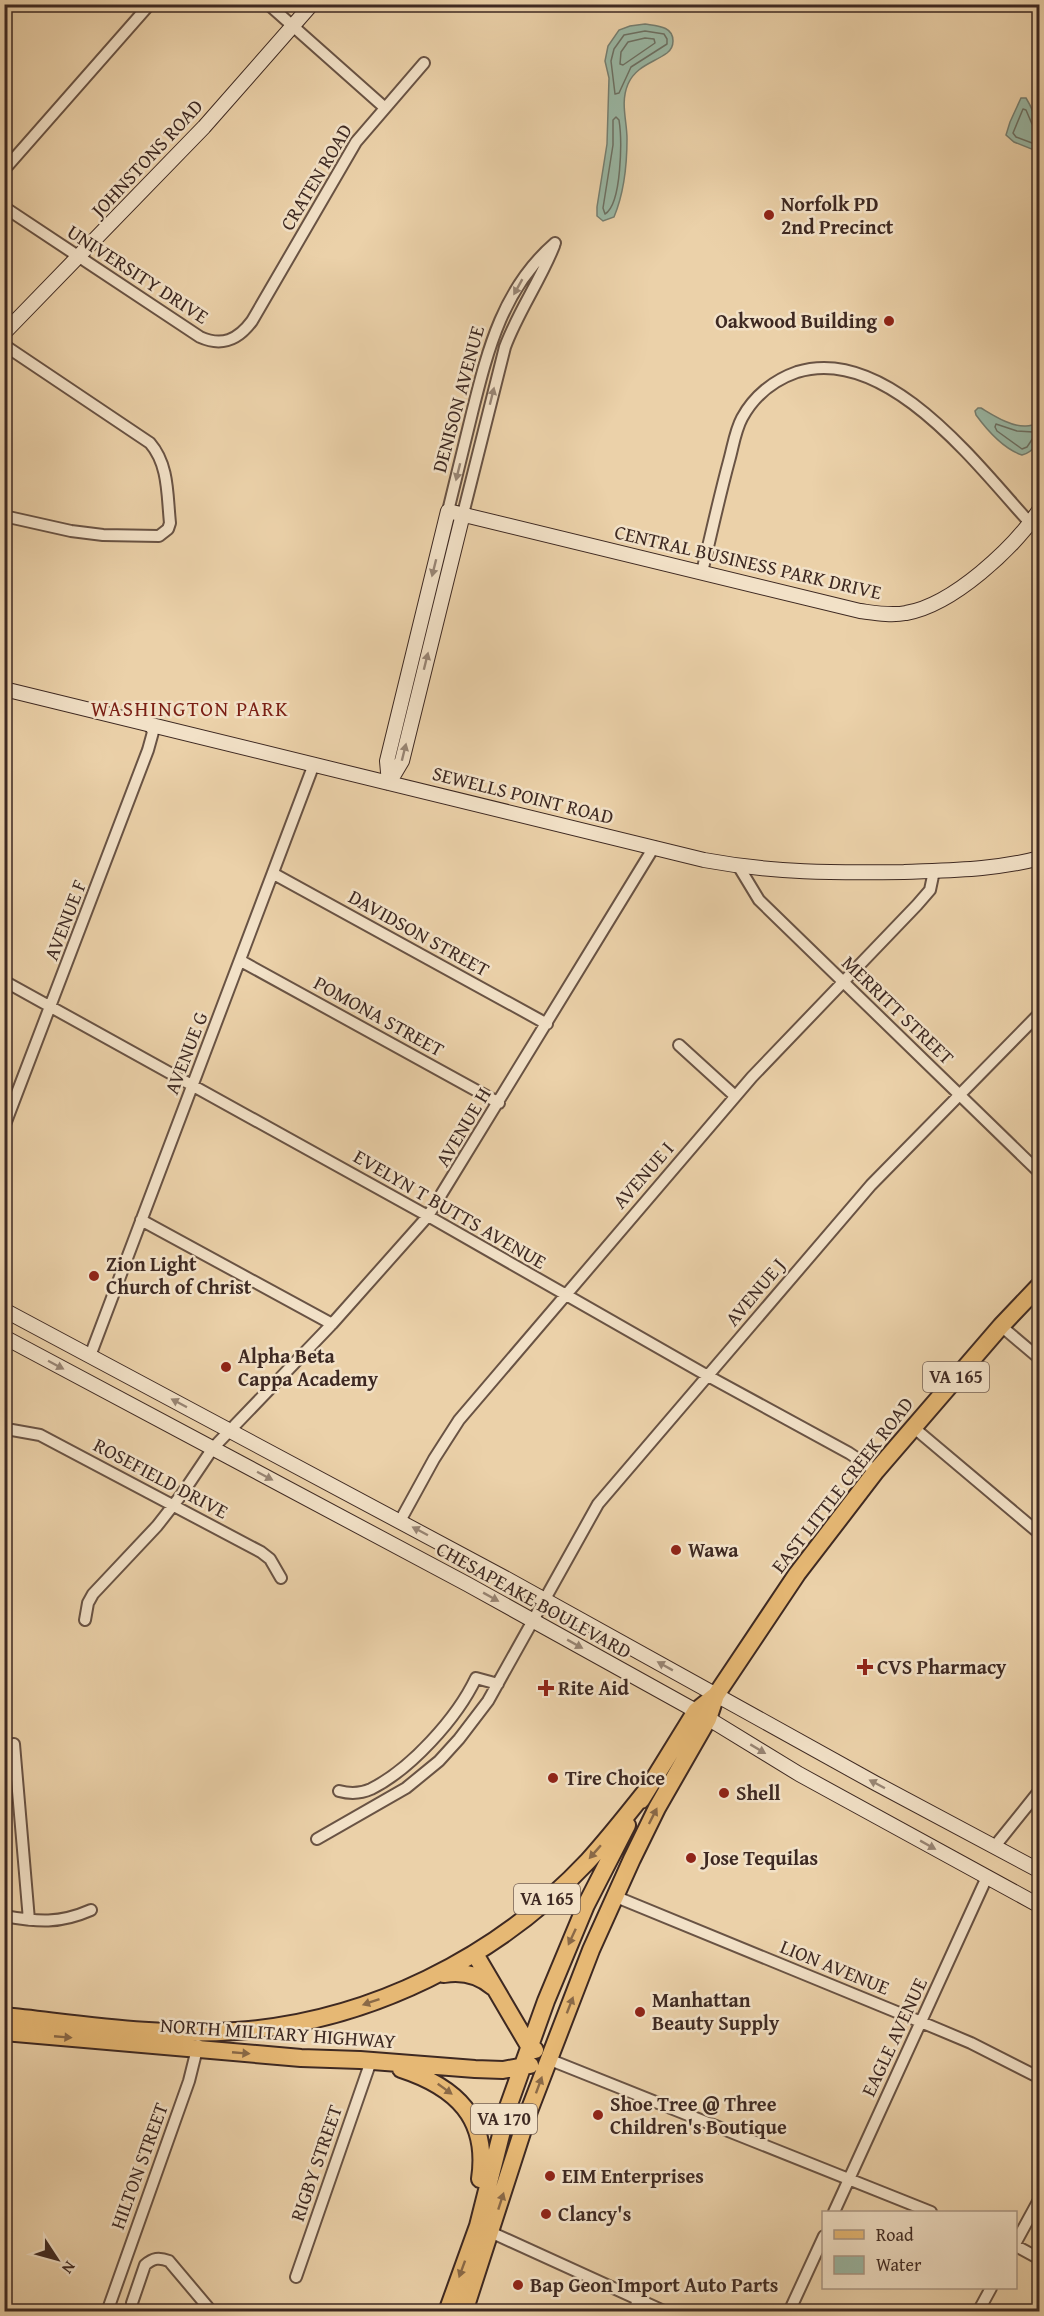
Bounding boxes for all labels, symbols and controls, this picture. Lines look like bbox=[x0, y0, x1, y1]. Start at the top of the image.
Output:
street label: JOHNSTONS ROAD bbox=[82, 92, 209, 226]
street label: CRATEN ROAD bbox=[272, 118, 359, 236]
place label: Norfolk PD 2nd Precinct bbox=[781, 189, 894, 241]
marker: Norfolk PD 2nd Precinct bbox=[762, 208, 776, 222]
street label: UNIVERSITY DRIVE bbox=[62, 217, 215, 330]
one-way arrow bbox=[512, 279, 523, 295]
place label: Oakwood Building bbox=[715, 306, 877, 335]
marker: Oakwood Building bbox=[882, 314, 896, 328]
street label: DENISON AVENUE bbox=[424, 322, 491, 476]
one-way arrow bbox=[487, 387, 497, 405]
one-way arrow bbox=[452, 462, 462, 481]
street label: CENTRAL BUSINESS PARK DRIVE bbox=[612, 517, 884, 606]
one-way arrow bbox=[429, 558, 439, 577]
one-way arrow bbox=[421, 652, 431, 671]
district label: WASHINGTON PARK bbox=[91, 693, 289, 724]
one-way arrow bbox=[400, 743, 409, 761]
street label: SEWELLS POINT ROAD bbox=[429, 758, 617, 831]
street label: AVENUE F bbox=[36, 875, 93, 964]
street label: DAVIDSON STREET bbox=[344, 882, 495, 983]
street label: MERRITT STREET bbox=[836, 948, 961, 1071]
street label: POMONA STREET bbox=[309, 968, 450, 1063]
street label: AVENUE G bbox=[157, 1007, 215, 1098]
street label: AVENUE H bbox=[428, 1082, 498, 1172]
street label: AVENUE I bbox=[605, 1135, 680, 1215]
street label: EVELYN T BUTTS AVENUE bbox=[349, 1141, 552, 1276]
place label: Zion Light Church of Christ bbox=[106, 1249, 252, 1301]
street label: AVENUE J bbox=[718, 1251, 792, 1332]
marker: Zion Light Church of Christ bbox=[87, 1269, 101, 1283]
place label: Alpha Beta Cappa Academy bbox=[238, 1341, 379, 1393]
one-way arrow bbox=[48, 1360, 65, 1370]
marker: Alpha Beta Cappa Academy bbox=[219, 1360, 233, 1374]
road number: VA 165 bbox=[923, 1362, 989, 1392]
street label: EAST LITTLE CREEK ROAD bbox=[764, 1390, 920, 1579]
one-way arrow bbox=[171, 1398, 188, 1408]
street label: ROSEFIELD DRIVE bbox=[89, 1430, 234, 1525]
one-way arrow bbox=[256, 1471, 273, 1481]
one-way arrow bbox=[411, 1526, 428, 1536]
street label: CHESAPEAKE BOULEVARD bbox=[431, 1534, 637, 1665]
place label: Wawa bbox=[688, 1535, 739, 1564]
marker: Wawa bbox=[669, 1543, 683, 1557]
one-way arrow bbox=[483, 1592, 499, 1603]
one-way arrow bbox=[567, 1639, 584, 1649]
place label: CVS Pharmacy bbox=[877, 1652, 1007, 1681]
marker: CVS Pharmacy bbox=[858, 1660, 872, 1674]
one-way arrow bbox=[657, 1661, 674, 1671]
place label: Rite Aid bbox=[558, 1673, 629, 1702]
marker: Rite Aid bbox=[539, 1681, 553, 1695]
one-way arrow bbox=[750, 1744, 766, 1755]
place label: Tire Choice bbox=[565, 1763, 665, 1792]
marker: Tire Choice bbox=[546, 1771, 560, 1785]
place label: Shell bbox=[736, 1778, 781, 1807]
one-way arrow bbox=[868, 1779, 885, 1789]
marker: Shell bbox=[717, 1786, 731, 1800]
one-way arrow bbox=[648, 1807, 658, 1824]
one-way arrow bbox=[920, 1840, 937, 1850]
place label: Jose Tequilas bbox=[700, 1843, 818, 1872]
one-way arrow bbox=[588, 1845, 602, 1860]
marker: Jose Tequilas bbox=[684, 1851, 698, 1865]
road number: VA 165 bbox=[514, 1884, 580, 1914]
one-way arrow bbox=[567, 1928, 576, 1946]
street label: LION AVENUE bbox=[776, 1931, 894, 2002]
street label: EAGLE AVENUE bbox=[853, 1973, 934, 2101]
place label: Manhattan Beauty Supply bbox=[652, 1985, 780, 2037]
one-way arrow bbox=[566, 1996, 575, 2014]
one-way arrow bbox=[362, 1997, 380, 2007]
marker: Manhattan Beauty Supply bbox=[633, 2005, 647, 2019]
street label: NORTH MILITARY HIGHWAY bbox=[159, 2010, 397, 2055]
one-way arrow bbox=[53, 2032, 72, 2042]
one-way arrow bbox=[231, 2048, 250, 2058]
one-way arrow bbox=[535, 2076, 544, 2094]
one-way arrow bbox=[437, 2083, 453, 2095]
place label: Shoe Tree @ Three Children's Boutique bbox=[610, 2089, 787, 2141]
street label: HILTON STREET bbox=[102, 2099, 175, 2233]
street label: RIGBY STREET bbox=[282, 2101, 349, 2225]
road number: VA 170 bbox=[471, 2104, 537, 2134]
marker: Shoe Tree @ Three Children's Boutique bbox=[591, 2108, 605, 2122]
place label: EIM Enterprises bbox=[562, 2161, 704, 2190]
marker: EIM Enterprises bbox=[543, 2169, 557, 2183]
one-way arrow bbox=[496, 2192, 506, 2210]
place label: Clancy's bbox=[558, 2199, 631, 2228]
marker: Clancy's bbox=[539, 2207, 553, 2221]
legend bbox=[822, 2211, 1017, 2289]
text: Road bbox=[876, 2221, 914, 2248]
north arrow bbox=[27, 2229, 87, 2289]
text: Water bbox=[876, 2251, 922, 2278]
text: N bbox=[56, 2256, 82, 2279]
one-way arrow bbox=[457, 2260, 467, 2278]
place label: Bap Geon Import Auto Parts bbox=[530, 2270, 778, 2299]
marker: Bap Geon Import Auto Parts bbox=[511, 2278, 525, 2292]

